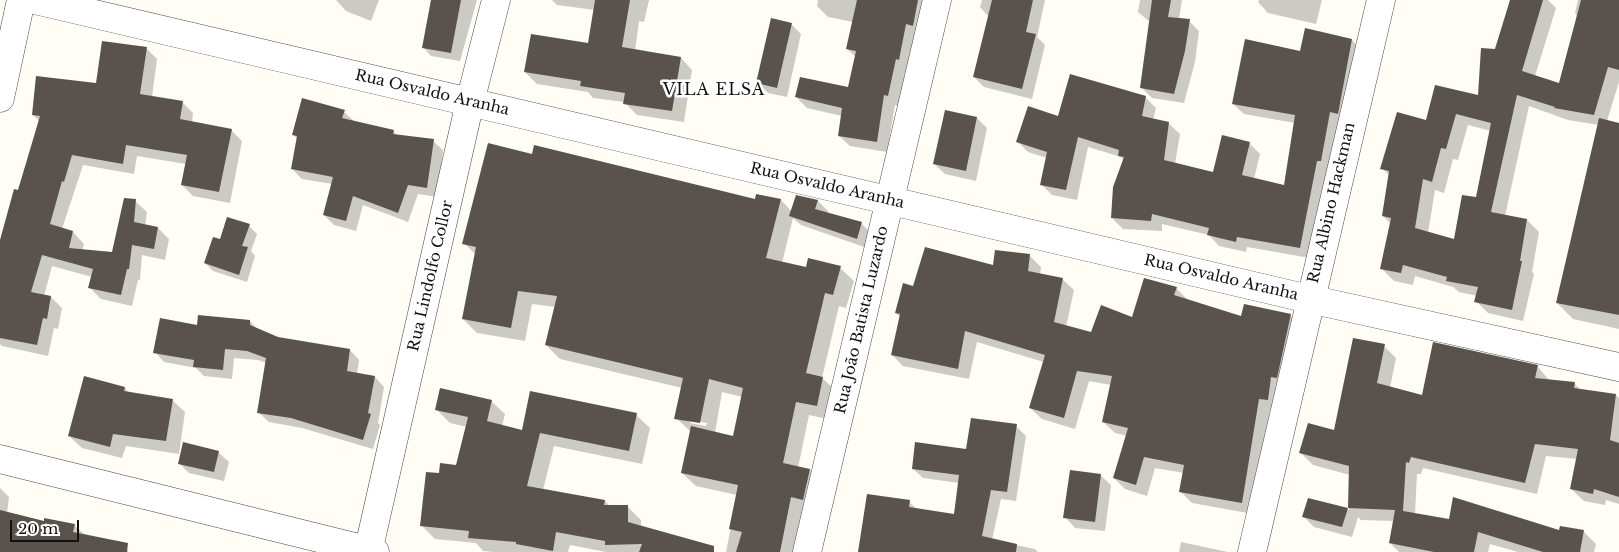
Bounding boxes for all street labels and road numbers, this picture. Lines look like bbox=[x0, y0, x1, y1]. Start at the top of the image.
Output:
street label: Rua Osvaldo Aranha bbox=[353, 66, 511, 120]
street label: Rua Albino Hackman bbox=[1305, 121, 1359, 285]
street label: Rua Osvaldo Aranha bbox=[748, 159, 906, 213]
street label: Rua Lindolfo Collor bbox=[405, 199, 457, 353]
street label: Rua João Batista Luzardo bbox=[832, 224, 892, 416]
street label: Rua Osvaldo Aranha bbox=[1142, 251, 1300, 305]

